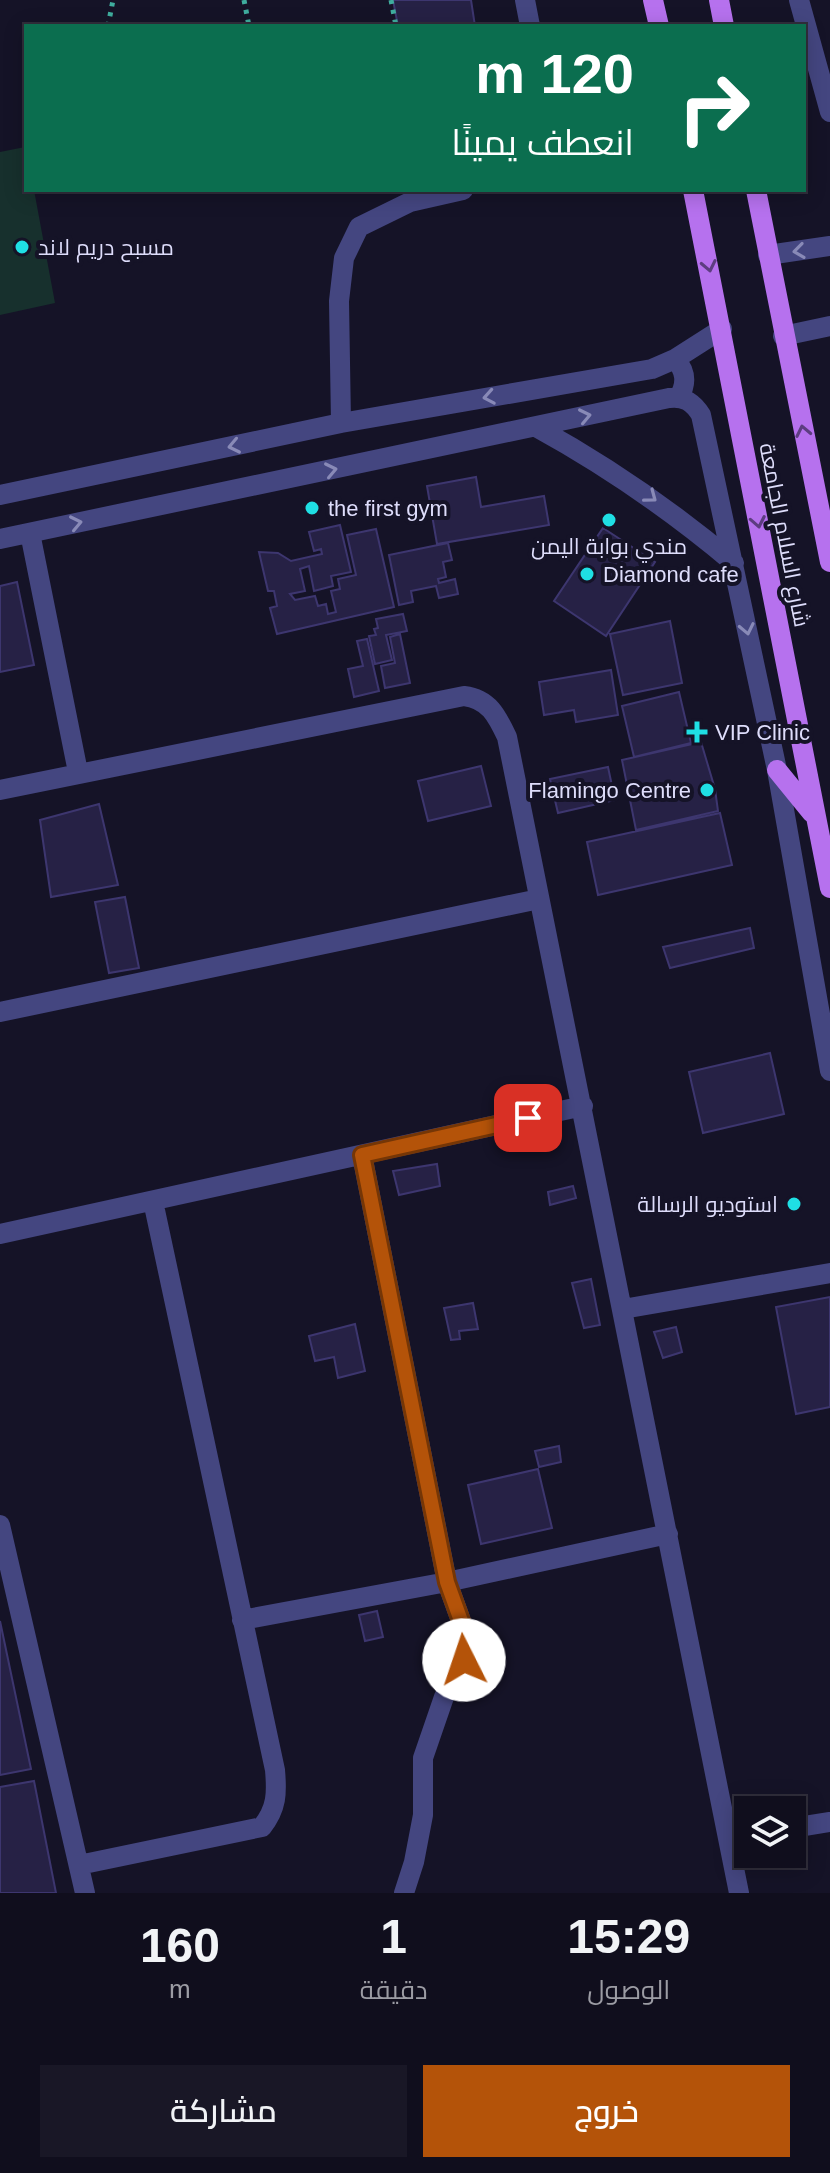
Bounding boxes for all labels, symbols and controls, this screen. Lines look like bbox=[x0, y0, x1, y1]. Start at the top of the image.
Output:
text: 120 m bbox=[475, 42, 634, 105]
icon: right bbox=[662, 56, 766, 160]
text: انعطف يمينًا bbox=[451, 122, 634, 163]
place label: مسبح دريم لاند bbox=[38, 235, 174, 263]
marker: مسبح دريم لاند bbox=[13, 238, 31, 256]
one-way arrow bbox=[792, 242, 806, 259]
one-way arrow bbox=[699, 260, 716, 273]
one-way arrow bbox=[482, 388, 496, 405]
one-way arrow bbox=[578, 409, 592, 426]
one-way arrow bbox=[795, 425, 812, 439]
one-way arrow bbox=[227, 437, 241, 454]
street label: شارع السلام الجامعة bbox=[751, 441, 815, 630]
one-way arrow bbox=[324, 462, 337, 479]
one-way arrow bbox=[642, 487, 657, 501]
place label: the first gym bbox=[328, 496, 448, 521]
marker: the first gym bbox=[303, 499, 321, 517]
marker: مندي بوابة اليمن bbox=[600, 511, 618, 529]
one-way arrow bbox=[69, 515, 83, 532]
one-way arrow bbox=[749, 515, 766, 528]
place label: مندي بوابة اليمن bbox=[531, 534, 687, 563]
place label: Diamond cafe bbox=[603, 562, 739, 587]
marker: Diamond cafe bbox=[578, 565, 596, 583]
one-way arrow bbox=[738, 622, 755, 635]
place label: VIP Clinic bbox=[715, 720, 810, 745]
marker: VIP Clinic bbox=[686, 721, 708, 743]
place label: Flamingo Centre bbox=[528, 778, 691, 803]
marker: Flamingo Centre bbox=[698, 781, 716, 799]
pin bbox=[494, 1084, 562, 1152]
icon: arrive bbox=[506, 1096, 550, 1140]
place label: استوديو الرسالة bbox=[637, 1192, 778, 1217]
marker: استوديو الرسالة bbox=[785, 1195, 803, 1213]
position arrow bbox=[422, 1618, 506, 1702]
map controls bbox=[734, 1796, 806, 1868]
button: layers bbox=[734, 1796, 806, 1868]
text: 1 bbox=[380, 1910, 407, 1963]
text: 15:29 bbox=[567, 1910, 690, 1963]
text: 160 bbox=[140, 1919, 220, 1972]
text: m bbox=[169, 1974, 191, 2004]
text: دقيقة bbox=[360, 1975, 427, 2005]
text: الوصول bbox=[587, 1975, 670, 2005]
button: مشاركة bbox=[40, 2065, 407, 2157]
button: خروج bbox=[423, 2065, 790, 2157]

